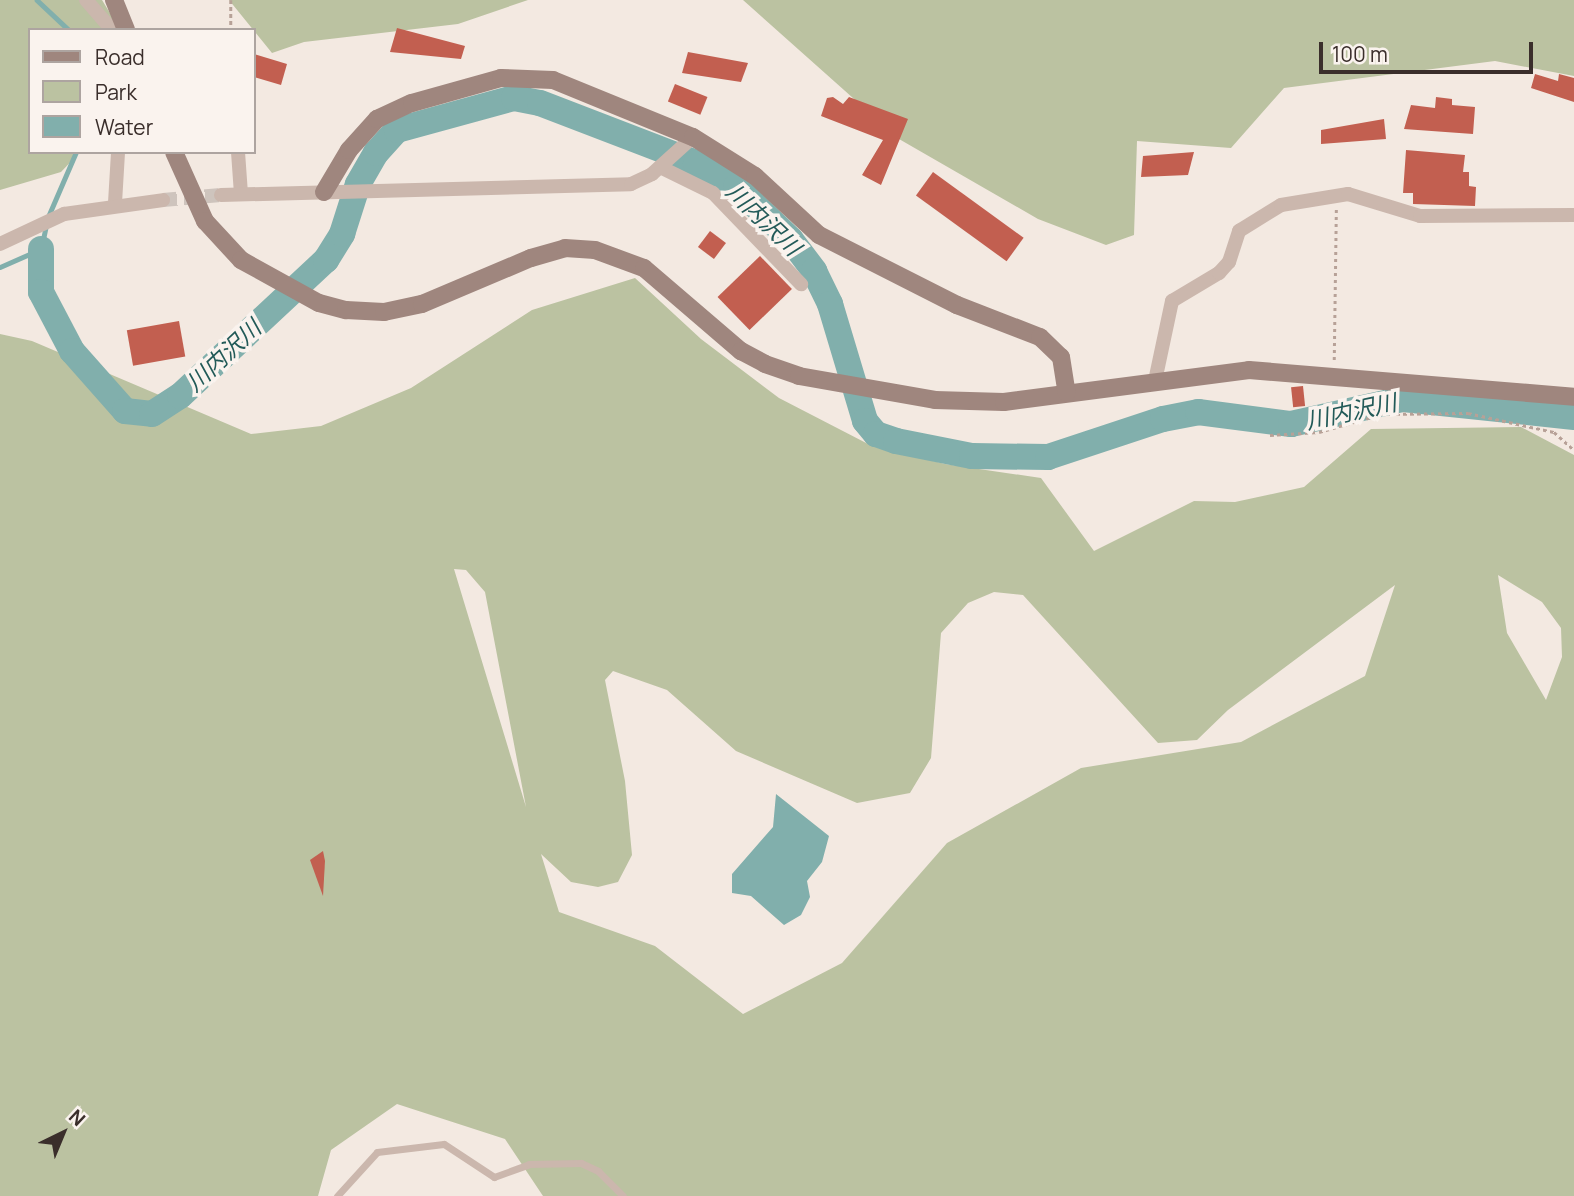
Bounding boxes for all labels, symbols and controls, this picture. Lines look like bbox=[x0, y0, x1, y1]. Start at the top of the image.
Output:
legend bbox=[28, 28, 256, 154]
scale bar bbox=[1322, 28, 1536, 72]
text: 100 m bbox=[1332, 40, 1388, 68]
text: Road bbox=[95, 43, 145, 71]
text: Park bbox=[95, 78, 137, 106]
text: Water bbox=[95, 113, 153, 141]
water label: 川内沢川 bbox=[721, 177, 807, 261]
water label: 川内沢川 bbox=[180, 314, 266, 396]
water label: 川内沢川 bbox=[1303, 388, 1399, 434]
north arrow bbox=[28, 1098, 98, 1168]
text: N bbox=[63, 1103, 91, 1132]

